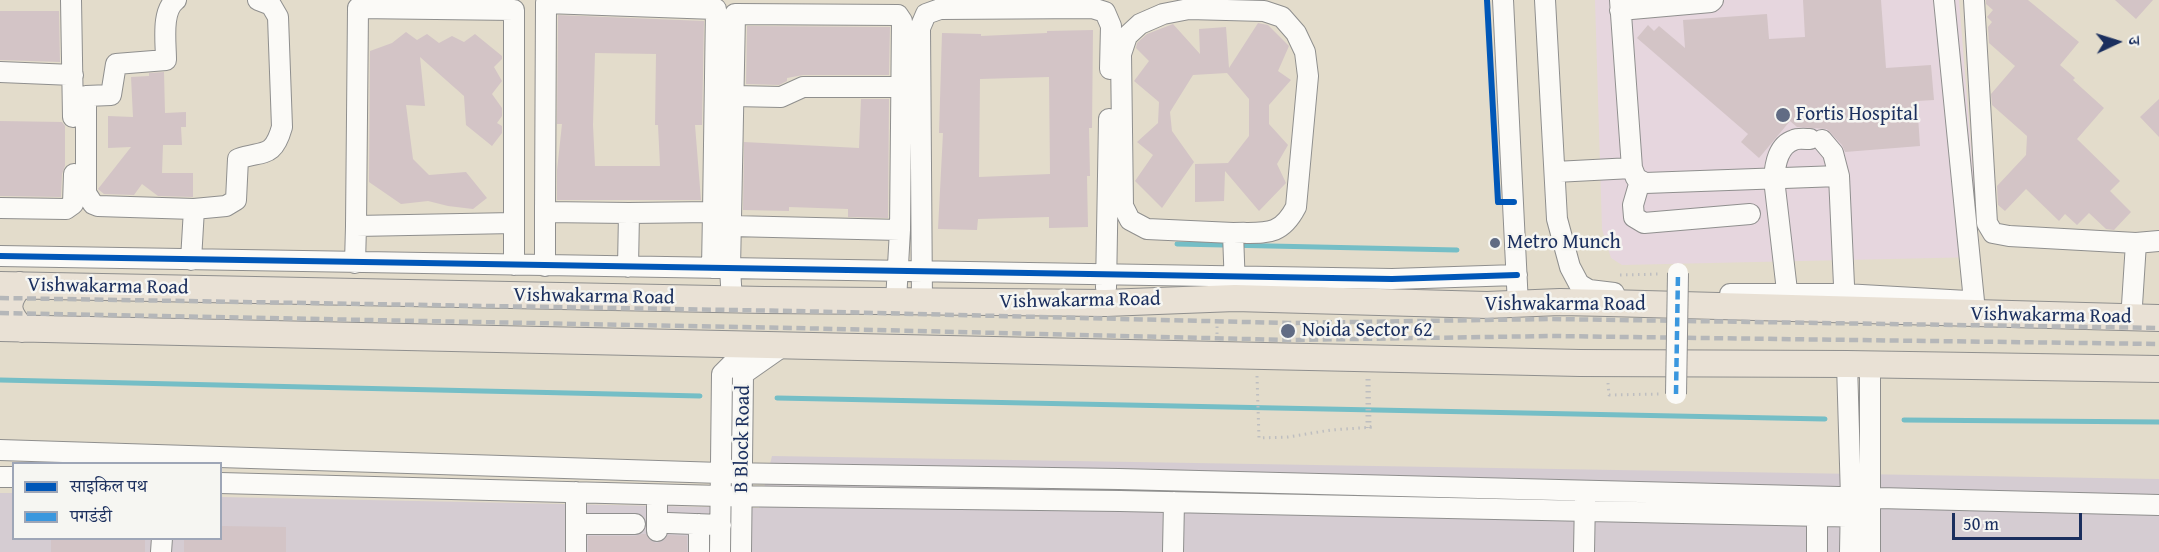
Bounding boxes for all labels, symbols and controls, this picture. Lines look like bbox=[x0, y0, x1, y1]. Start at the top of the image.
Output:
north arrow bbox=[2087, 12, 2147, 72]
text: उ bbox=[2123, 36, 2147, 46]
place label: Fortis Hospital bbox=[1796, 103, 1918, 127]
marker: Fortis Hospital bbox=[1774, 106, 1792, 124]
place label: Metro Munch bbox=[1507, 231, 1621, 255]
marker: Metro Munch bbox=[1488, 236, 1502, 250]
street label: Vishwakarma Road bbox=[27, 274, 189, 300]
street label: Vishwakarma Road bbox=[513, 284, 675, 310]
street label: Vishwakarma Road bbox=[999, 288, 1161, 314]
street label: Vishwakarma Road bbox=[1484, 293, 1646, 317]
street label: Vishwakarma Road bbox=[1970, 303, 2132, 329]
place label: Noida Sector 62 bbox=[1302, 319, 1433, 343]
marker: Noida Sector 62 bbox=[1279, 322, 1297, 340]
street label: B Block Road bbox=[730, 385, 756, 493]
legend bbox=[12, 462, 222, 540]
text: साइकिल पथ bbox=[70, 472, 147, 499]
scale bar bbox=[1955, 501, 2086, 539]
text: पगडंडी bbox=[70, 502, 112, 529]
text: 50 m bbox=[1963, 510, 1999, 537]

